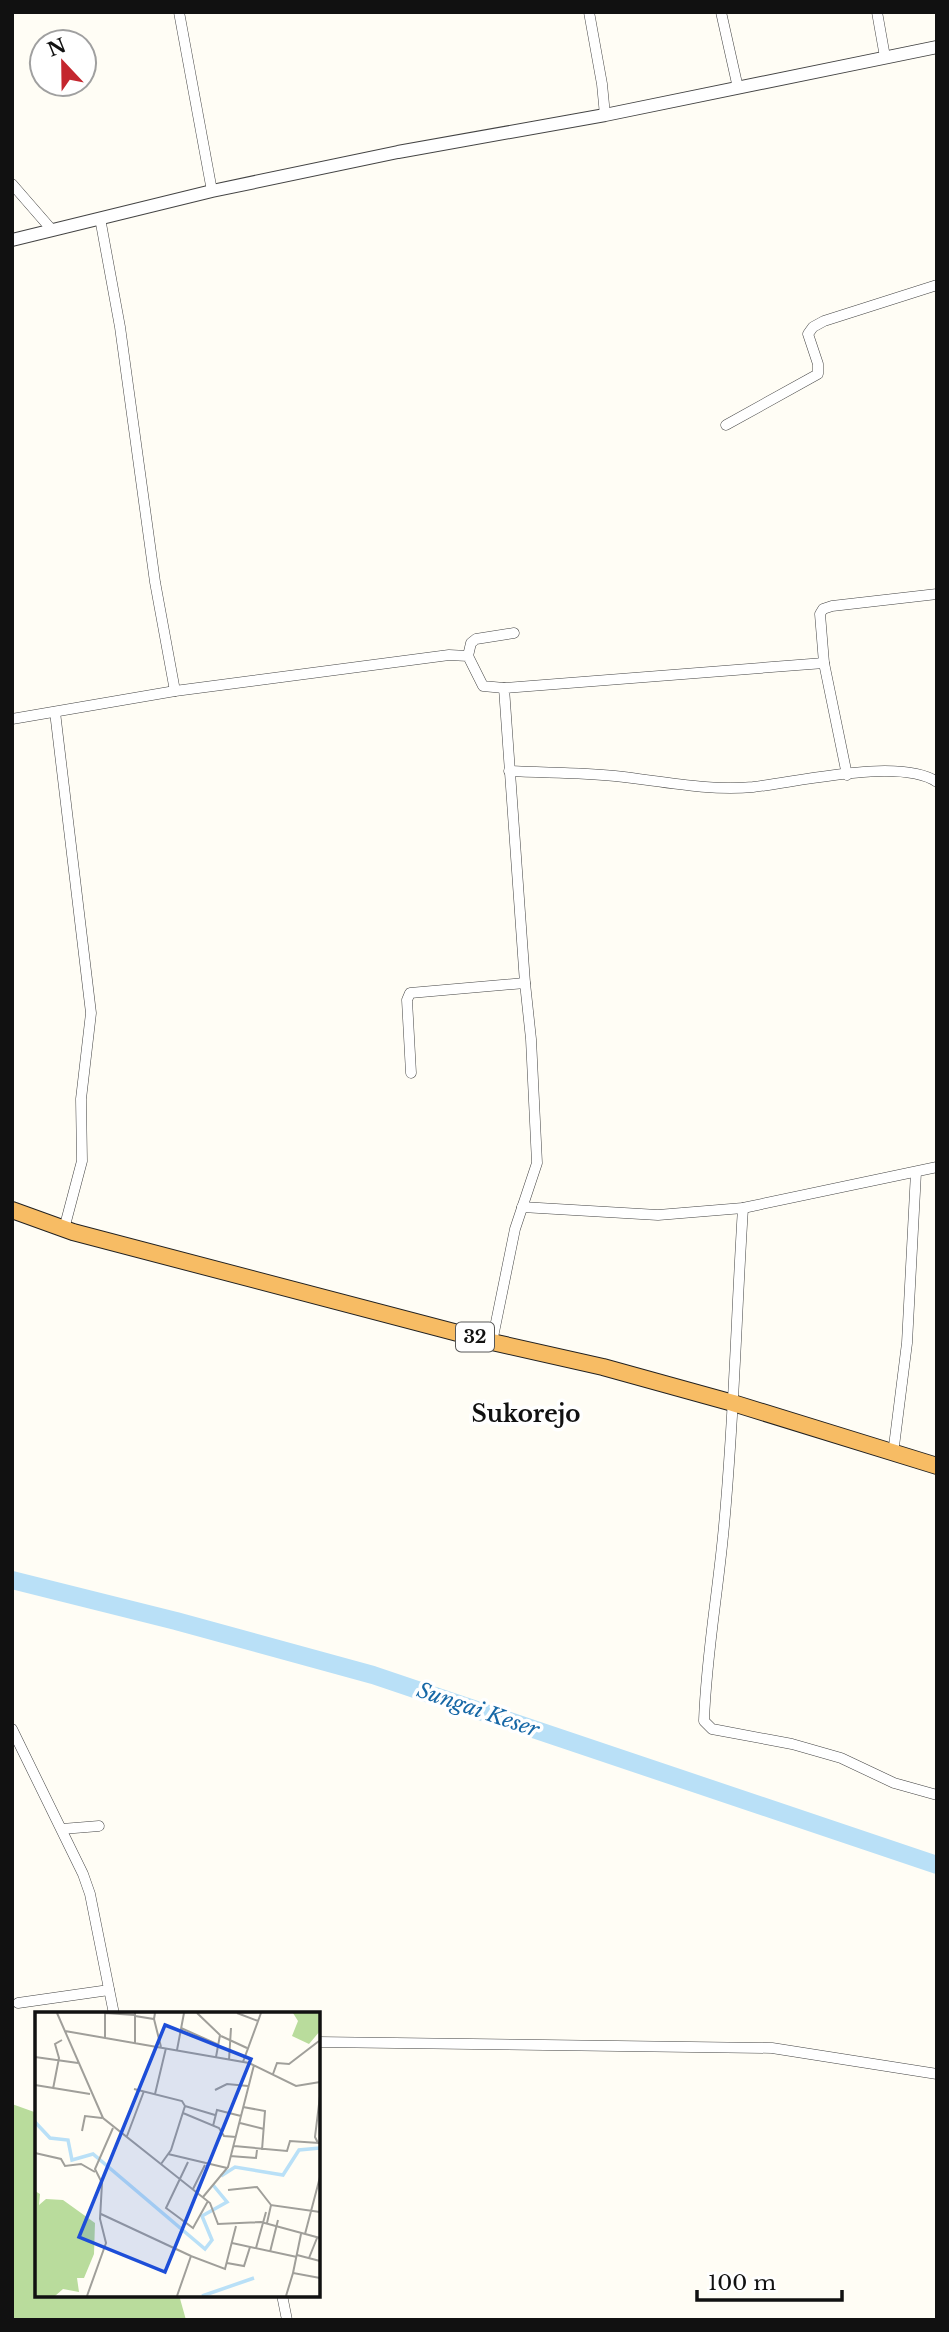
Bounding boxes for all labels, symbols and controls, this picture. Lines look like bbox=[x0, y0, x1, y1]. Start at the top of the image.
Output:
north arrow bbox=[28, 28, 98, 98]
text: N bbox=[44, 34, 70, 62]
road number: 32 bbox=[456, 1322, 494, 1352]
district label: Sukorejo bbox=[472, 1400, 580, 1428]
water label: Sungai Keser bbox=[414, 1677, 544, 1743]
inset map bbox=[35, 2012, 320, 2297]
scale bar bbox=[697, 2258, 842, 2302]
text: 100 m bbox=[708, 2270, 776, 2296]

